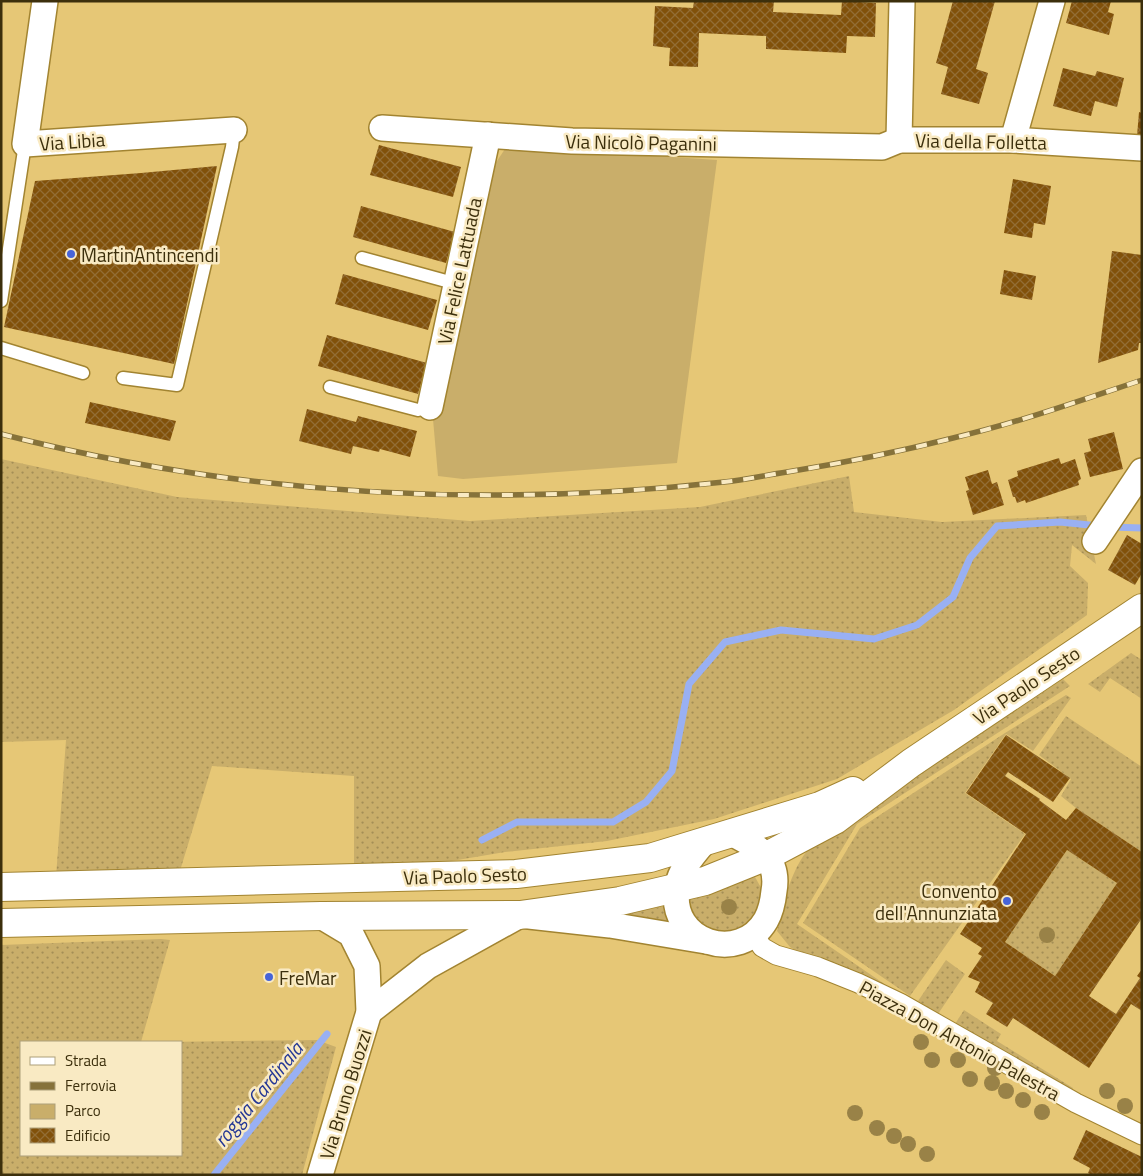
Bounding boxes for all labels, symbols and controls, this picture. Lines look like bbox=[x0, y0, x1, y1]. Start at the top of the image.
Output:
street label: Via Libia bbox=[38, 124, 106, 158]
street label: Via della Folletta bbox=[915, 125, 1048, 157]
street label: Via Nicolò Paganini bbox=[565, 126, 717, 158]
street label: Via Felice Lattuada bbox=[429, 194, 489, 347]
place label: MartinAntincendi bbox=[81, 240, 219, 269]
marker: MartinAntincendi bbox=[65, 248, 77, 260]
street label: Via Paolo Sesto bbox=[967, 638, 1085, 732]
street label: Via Paolo Sesto bbox=[403, 858, 527, 892]
place label: Convento dell'Annunziata bbox=[875, 876, 997, 927]
marker: Convento dell'Annunziata bbox=[1001, 895, 1013, 907]
place label: FreMar bbox=[279, 963, 337, 992]
marker: FreMar bbox=[263, 971, 275, 983]
street label: Piazza Don Antonio Palestra bbox=[854, 973, 1066, 1108]
street label: Via Bruno Buozzi bbox=[311, 1025, 379, 1163]
water label: roggia Cardinala bbox=[206, 1034, 311, 1153]
legend bbox=[20, 1041, 182, 1156]
text: Strada bbox=[65, 1049, 107, 1072]
text: Ferrovia bbox=[65, 1074, 117, 1097]
text: Parco bbox=[65, 1099, 101, 1122]
text: Edificio bbox=[65, 1124, 110, 1147]

